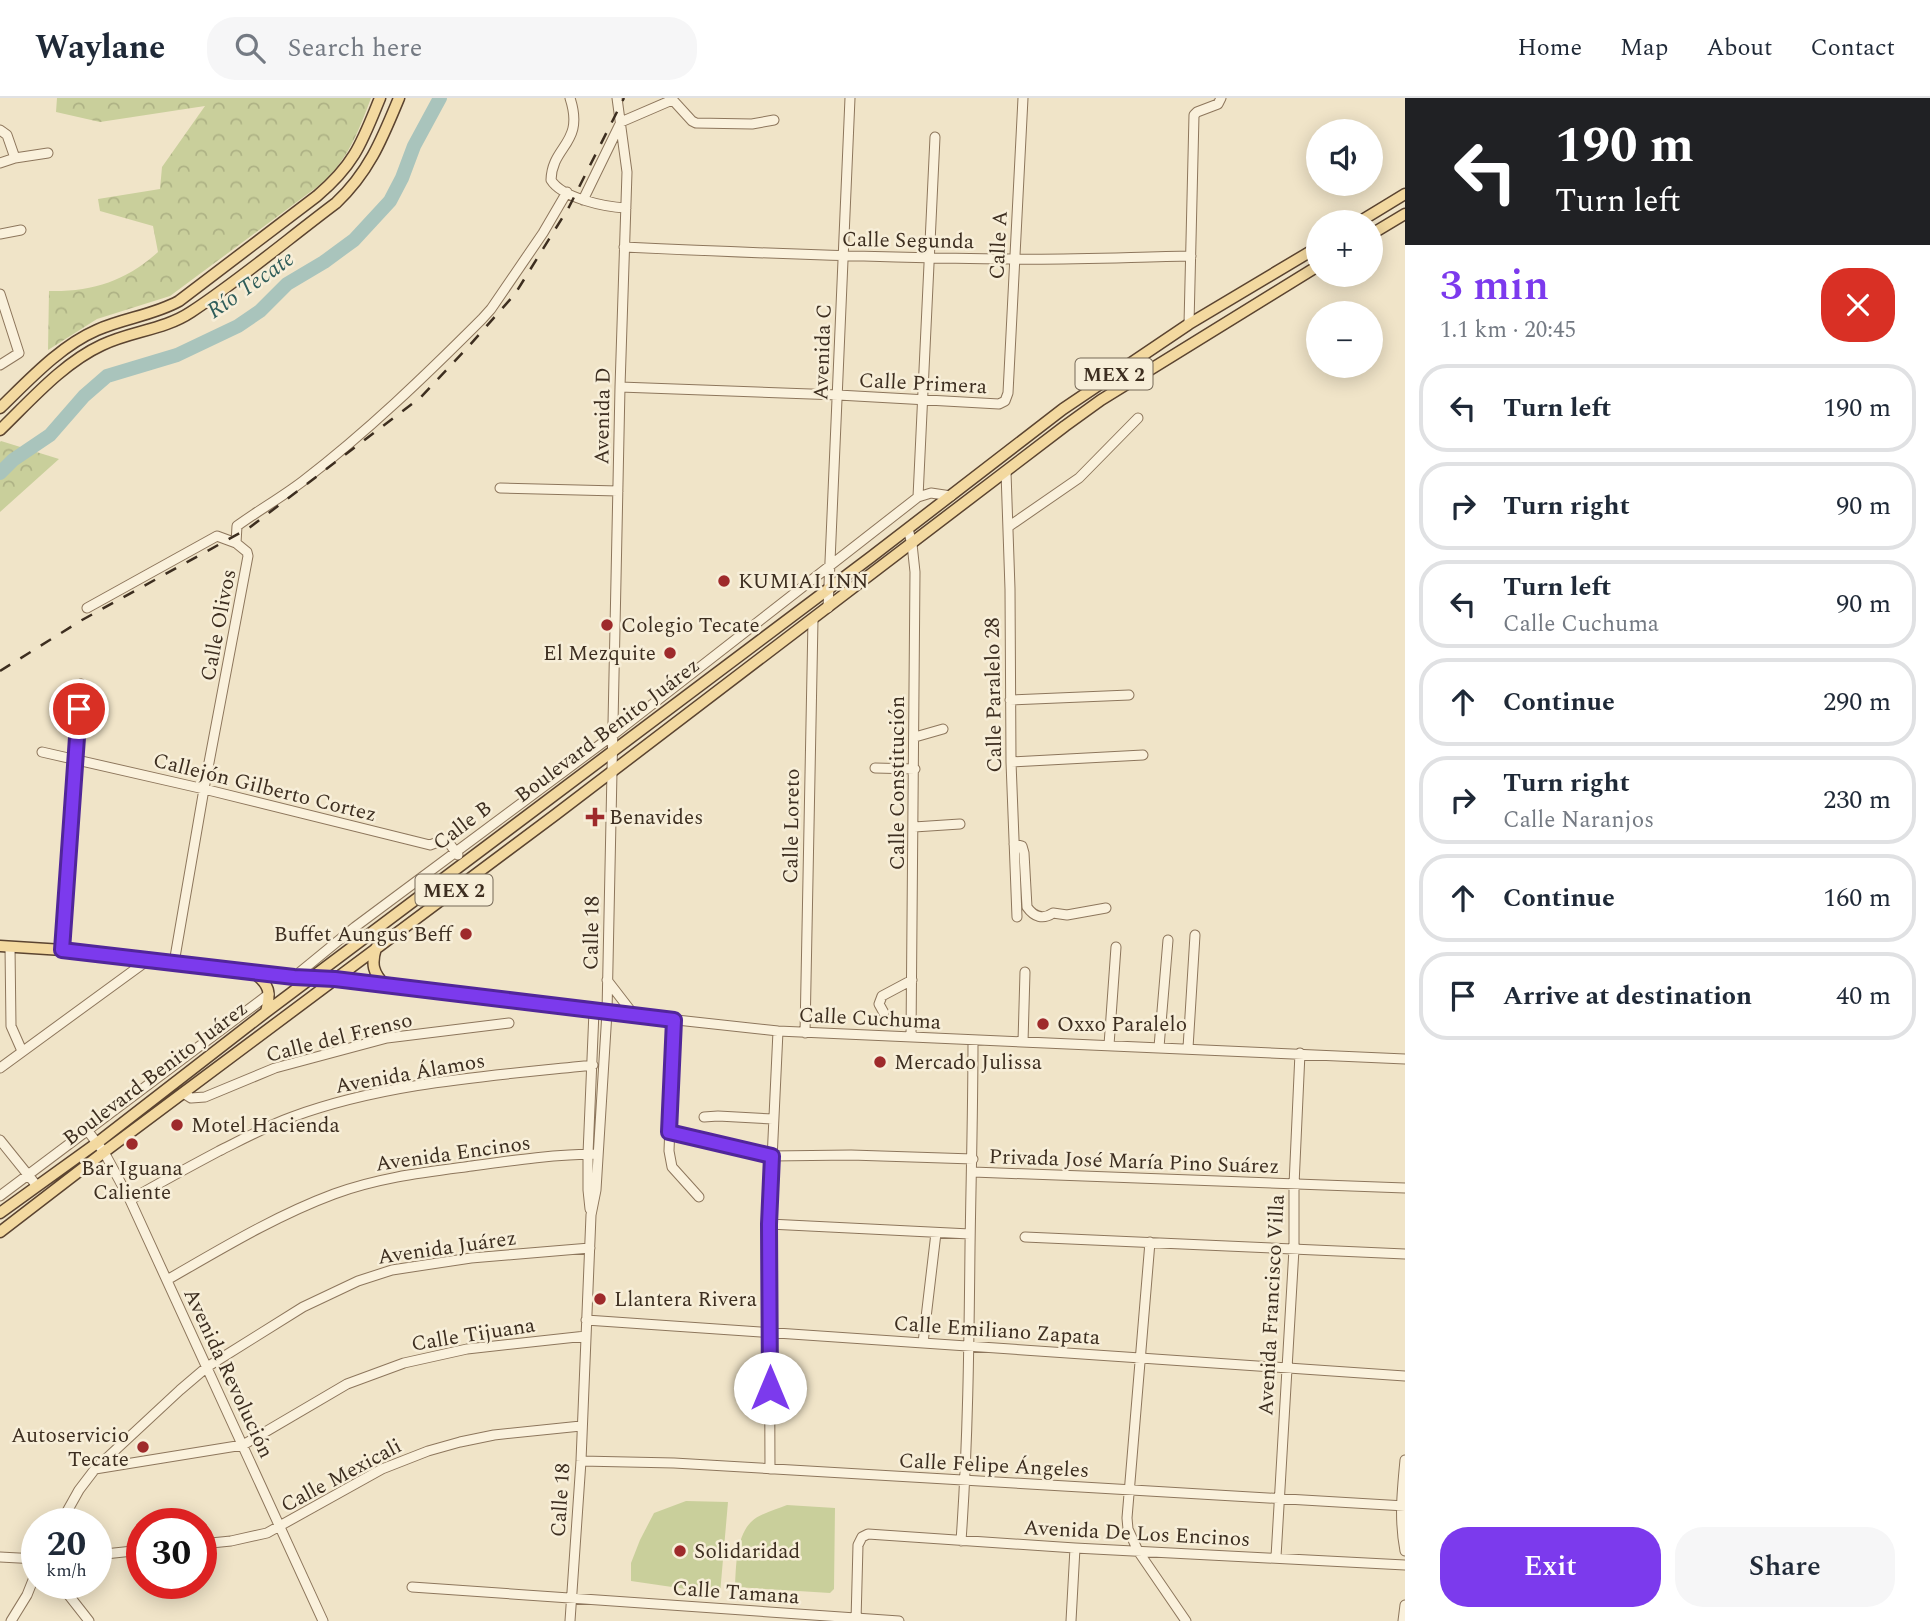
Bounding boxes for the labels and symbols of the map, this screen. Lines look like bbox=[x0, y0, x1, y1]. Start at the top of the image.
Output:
street label: Calle A bbox=[981, 210, 1017, 280]
street label: Calle Segunda bbox=[842, 224, 975, 258]
water label: Río Tecate bbox=[200, 242, 302, 328]
street label: Avenida C bbox=[805, 303, 841, 401]
road number: MEX 2 bbox=[1076, 358, 1152, 390]
street label: Calle Primera bbox=[858, 365, 989, 403]
street label: Avenida D bbox=[586, 367, 620, 465]
street label: Calle Olivos bbox=[192, 566, 246, 684]
place label: KUMIAI INN bbox=[738, 566, 869, 598]
marker: KUMIAI INN bbox=[716, 573, 732, 589]
place label: Colegio Tecate bbox=[621, 610, 760, 642]
marker: Colegio Tecate bbox=[599, 617, 615, 633]
street label: Calle Paralelo 28 bbox=[977, 617, 1011, 773]
place label: El Mezquite bbox=[543, 638, 656, 670]
marker: El Mezquite bbox=[662, 645, 678, 661]
street label: Boulevard Benito Juárez bbox=[508, 650, 707, 811]
pin bbox=[49, 679, 109, 739]
street label: Calle Constitución bbox=[882, 696, 914, 870]
street label: Callejón Gilberto Cortez bbox=[150, 745, 380, 831]
street label: Calle Loreto bbox=[775, 768, 809, 884]
street label: Calle B bbox=[426, 793, 499, 859]
place label: Benavides bbox=[609, 802, 703, 834]
marker: Benavides bbox=[587, 809, 603, 825]
road number: MEX 2 bbox=[416, 874, 492, 905]
street label: Calle 18 bbox=[575, 896, 609, 970]
place label: Buffet Aungus Beff bbox=[274, 919, 454, 951]
marker: Buffet Aungus Beff bbox=[458, 926, 474, 942]
street label: Boulevard Benito Juárez bbox=[56, 993, 255, 1154]
street label: Calle Cuchuma bbox=[798, 999, 943, 1039]
street label: Calle del Frenso bbox=[263, 1004, 416, 1072]
place label: Oxxo Paralelo bbox=[1057, 1009, 1187, 1041]
marker: Oxxo Paralelo bbox=[1035, 1016, 1051, 1032]
street label: Avenida Álamos bbox=[333, 1045, 488, 1103]
place label: Mercado Julissa bbox=[894, 1047, 1043, 1079]
marker: Mercado Julissa bbox=[872, 1054, 888, 1070]
place label: Motel Hacienda bbox=[191, 1110, 341, 1142]
marker: Motel Hacienda bbox=[169, 1117, 185, 1133]
street label: Avenida Encinos bbox=[374, 1127, 533, 1181]
marker: Bar Iguana Caliente bbox=[124, 1136, 140, 1152]
street label: Privada José María Pino Suárez bbox=[988, 1141, 1280, 1183]
place label: Bar Iguana Caliente bbox=[81, 1153, 184, 1209]
street label: Avenida Francisco Villa bbox=[1250, 1193, 1294, 1416]
street label: Avenida Juárez bbox=[376, 1222, 519, 1274]
street label: Avenida Revolución bbox=[175, 1283, 282, 1464]
place label: Llantera Rivera bbox=[614, 1284, 758, 1316]
marker: Llantera Rivera bbox=[592, 1291, 608, 1307]
street label: Calle Emiliano Zapata bbox=[893, 1308, 1102, 1354]
street label: Calle Tijuana bbox=[409, 1309, 538, 1361]
position arrow bbox=[733, 1351, 807, 1425]
place label: Autoservicio Tecate bbox=[11, 1420, 129, 1476]
street label: Calle Mexicali bbox=[275, 1430, 408, 1521]
marker: Autoservicio Tecate bbox=[135, 1439, 151, 1455]
street label: Calle Felipe Ángeles bbox=[898, 1445, 1090, 1487]
street label: Calle 18 bbox=[542, 1462, 580, 1538]
speed limit sign: 30 bbox=[126, 1508, 217, 1599]
street label: Avenida De Los Encinos bbox=[1023, 1512, 1251, 1556]
place label: Solidaridad bbox=[694, 1536, 800, 1568]
marker: Solidaridad bbox=[672, 1543, 688, 1559]
street label: Calle Tamana bbox=[671, 1573, 801, 1613]

